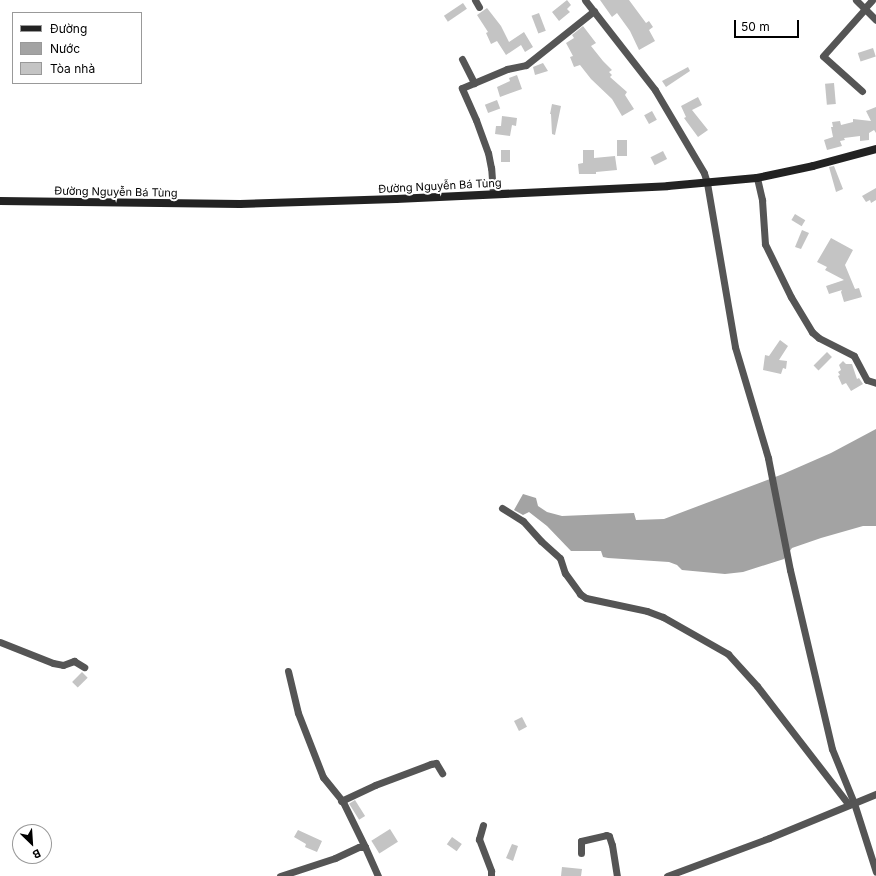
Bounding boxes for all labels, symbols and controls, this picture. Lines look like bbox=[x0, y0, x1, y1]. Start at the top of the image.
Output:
legend bbox=[12, 12, 142, 84]
scale bar bbox=[736, 12, 801, 38]
text: 50 m bbox=[741, 19, 770, 34]
text: Đường bbox=[50, 21, 87, 36]
text: Nước bbox=[50, 41, 80, 56]
text: Tòa nhà bbox=[50, 61, 95, 76]
street label: Đường Nguyễn Bá Tùng bbox=[378, 176, 502, 196]
street label: Đường Nguyễn Bá Tùng bbox=[54, 184, 178, 200]
north arrow bbox=[12, 824, 52, 864]
text: B bbox=[30, 846, 43, 862]

